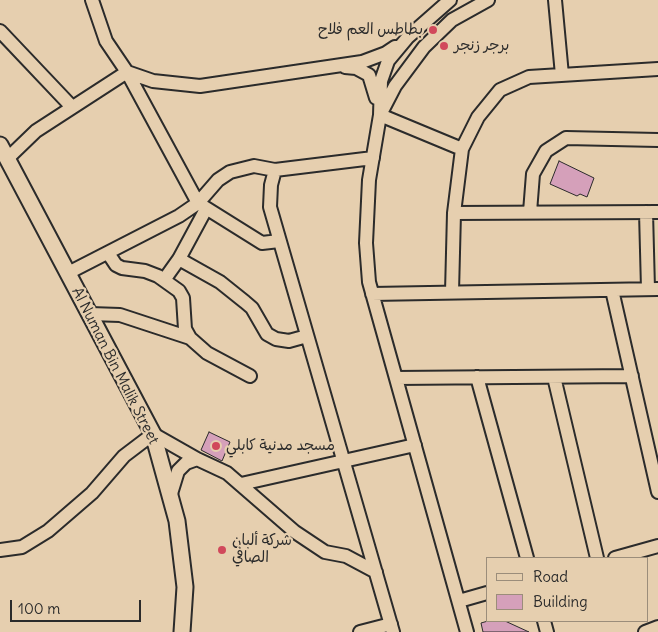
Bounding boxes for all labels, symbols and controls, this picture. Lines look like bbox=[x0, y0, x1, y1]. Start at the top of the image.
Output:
place label: بطاطس العم فلاح bbox=[318, 21, 423, 39]
marker: بطاطس العم فلاح bbox=[427, 24, 439, 36]
place label: برجر زنجر bbox=[454, 37, 509, 55]
marker: برجر زنجر bbox=[438, 40, 450, 52]
street label: Al Numan Bin Malik Street bbox=[68, 285, 162, 447]
place label: مسجد مدنية كابلي bbox=[226, 437, 335, 455]
marker: مسجد مدنية كابلي bbox=[210, 440, 222, 452]
place label: شركة ألبان الصافي bbox=[232, 532, 292, 567]
marker: شركة ألبان الصافي bbox=[216, 544, 228, 556]
legend bbox=[486, 557, 648, 622]
text: Road bbox=[533, 567, 568, 586]
scale bar bbox=[12, 590, 144, 622]
text: Building bbox=[533, 592, 588, 611]
text: 100 m bbox=[18, 599, 60, 618]

